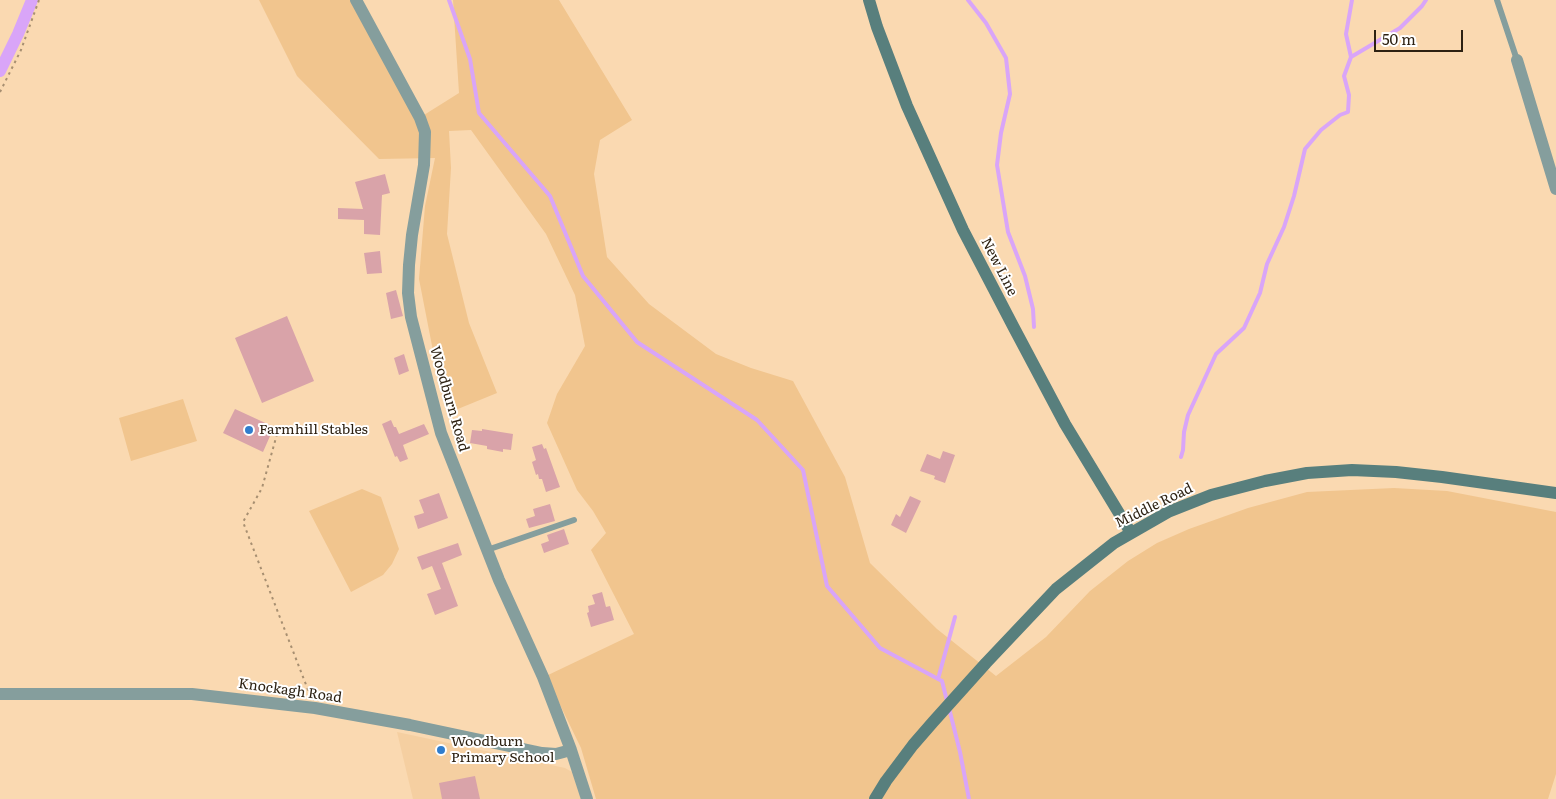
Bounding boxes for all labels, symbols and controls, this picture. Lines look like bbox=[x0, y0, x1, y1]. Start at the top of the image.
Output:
scale bar bbox=[1376, 20, 1465, 52]
text: 50 m bbox=[1382, 27, 1416, 50]
street label: New Line bbox=[977, 235, 1021, 299]
street label: Woodburn Road bbox=[426, 344, 472, 454]
place label: Farmhill Stables bbox=[259, 422, 368, 438]
marker: Farmhill Stables bbox=[243, 424, 255, 436]
street label: Middle Road bbox=[1113, 480, 1195, 532]
street label: Knockagh Road bbox=[237, 675, 343, 707]
place label: Woodburn Primary School bbox=[451, 734, 555, 766]
marker: Woodburn Primary School bbox=[435, 744, 447, 756]

